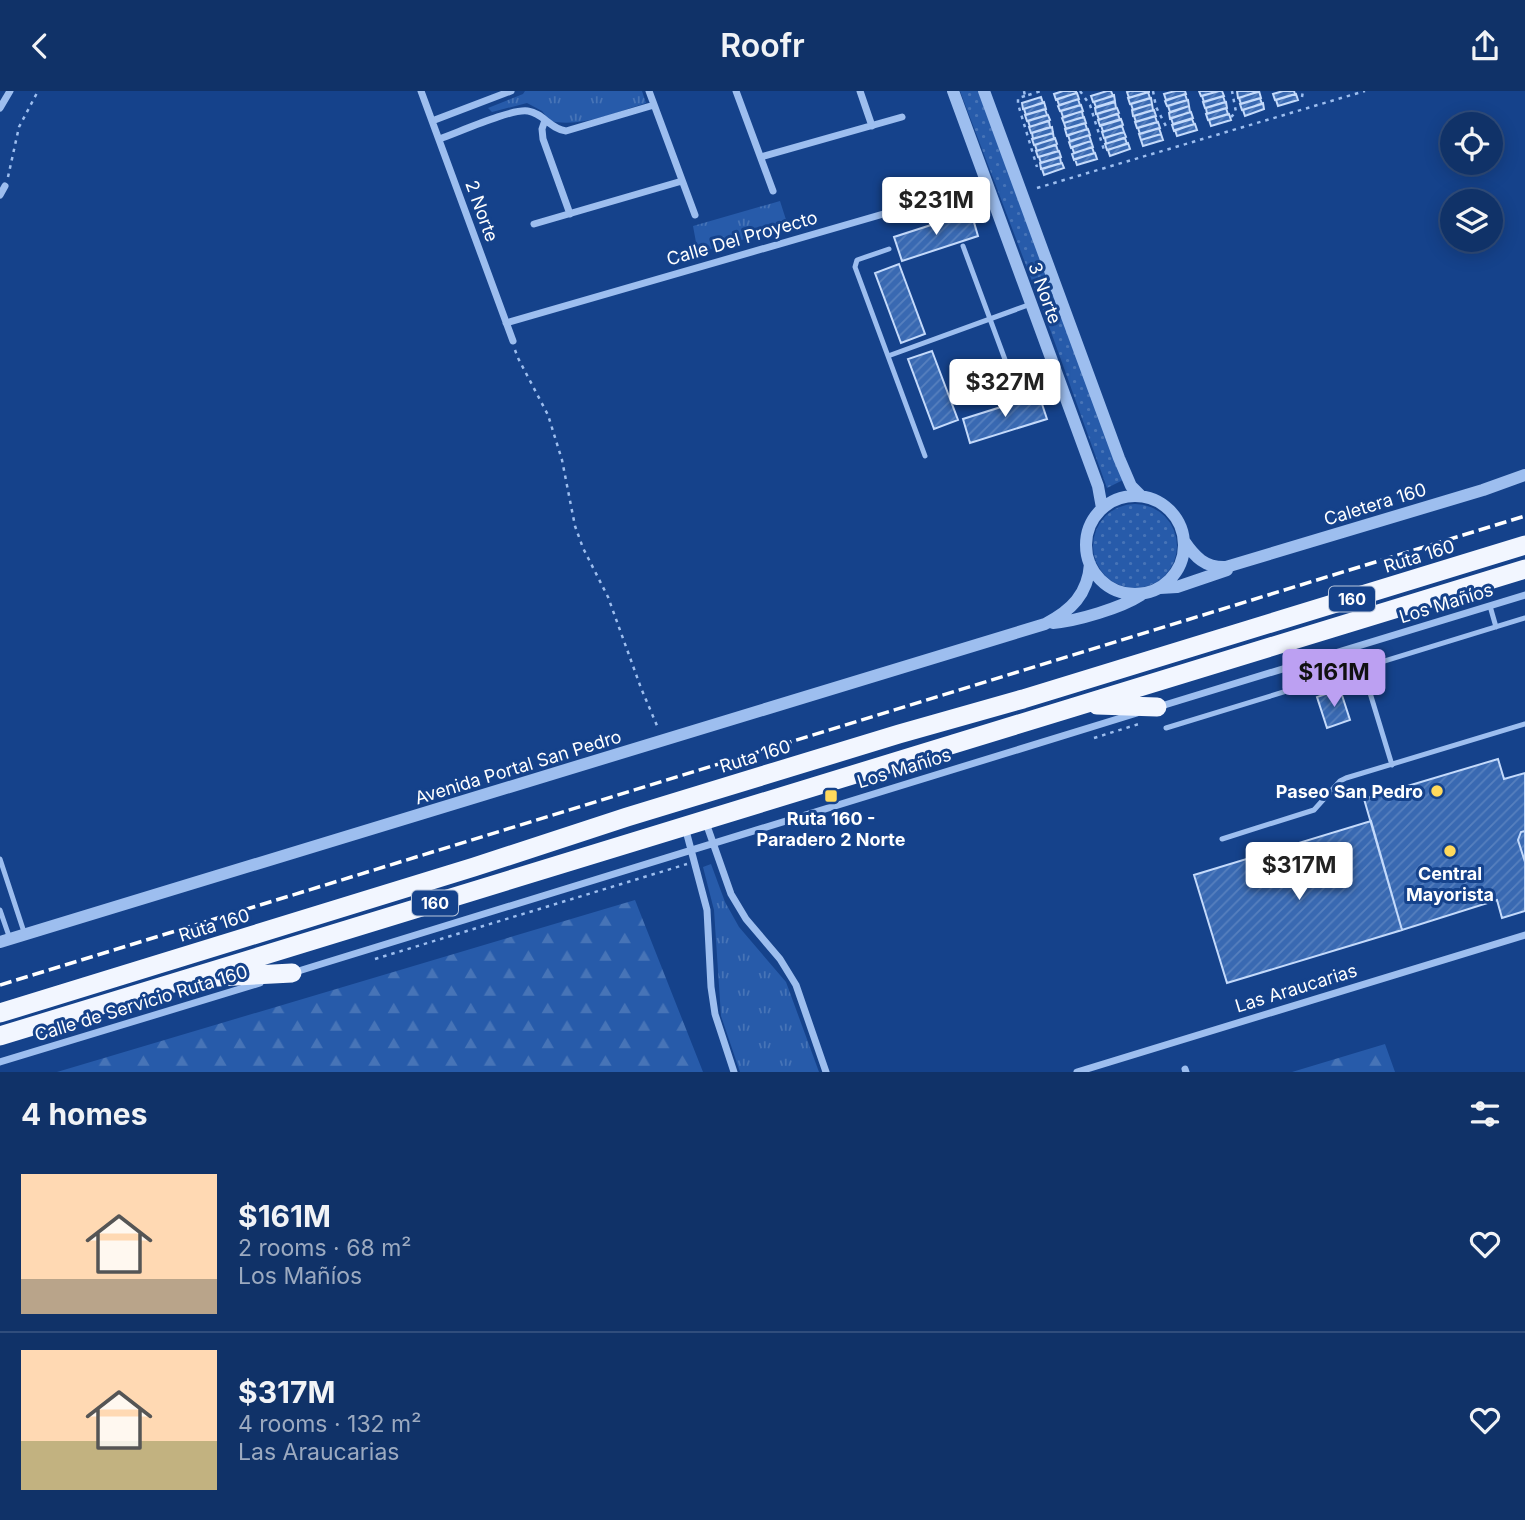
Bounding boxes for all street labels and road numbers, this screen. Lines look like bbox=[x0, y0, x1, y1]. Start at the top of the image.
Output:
street label: 2 Norte bbox=[461, 177, 503, 245]
street label: Calle Del Proyecto bbox=[664, 206, 820, 270]
street label: 3 Norte bbox=[1024, 259, 1066, 327]
street label: Caletera 160 bbox=[1321, 478, 1429, 530]
street label: Ruta 160 bbox=[1381, 535, 1457, 577]
street label: Los Mañíos bbox=[1396, 579, 1496, 627]
road number: 160 bbox=[1329, 586, 1375, 611]
street label: Avenida Portal San Pedro bbox=[412, 726, 624, 808]
street label: Ruta 160 bbox=[717, 735, 793, 777]
street label: Los Mañíos bbox=[854, 744, 954, 792]
road number: 160 bbox=[412, 891, 458, 915]
street label: Ruta 160 bbox=[176, 904, 252, 946]
street label: Las Araucarias bbox=[1232, 959, 1360, 1017]
street label: Calle de Servicio Ruta 160 bbox=[32, 961, 250, 1045]

